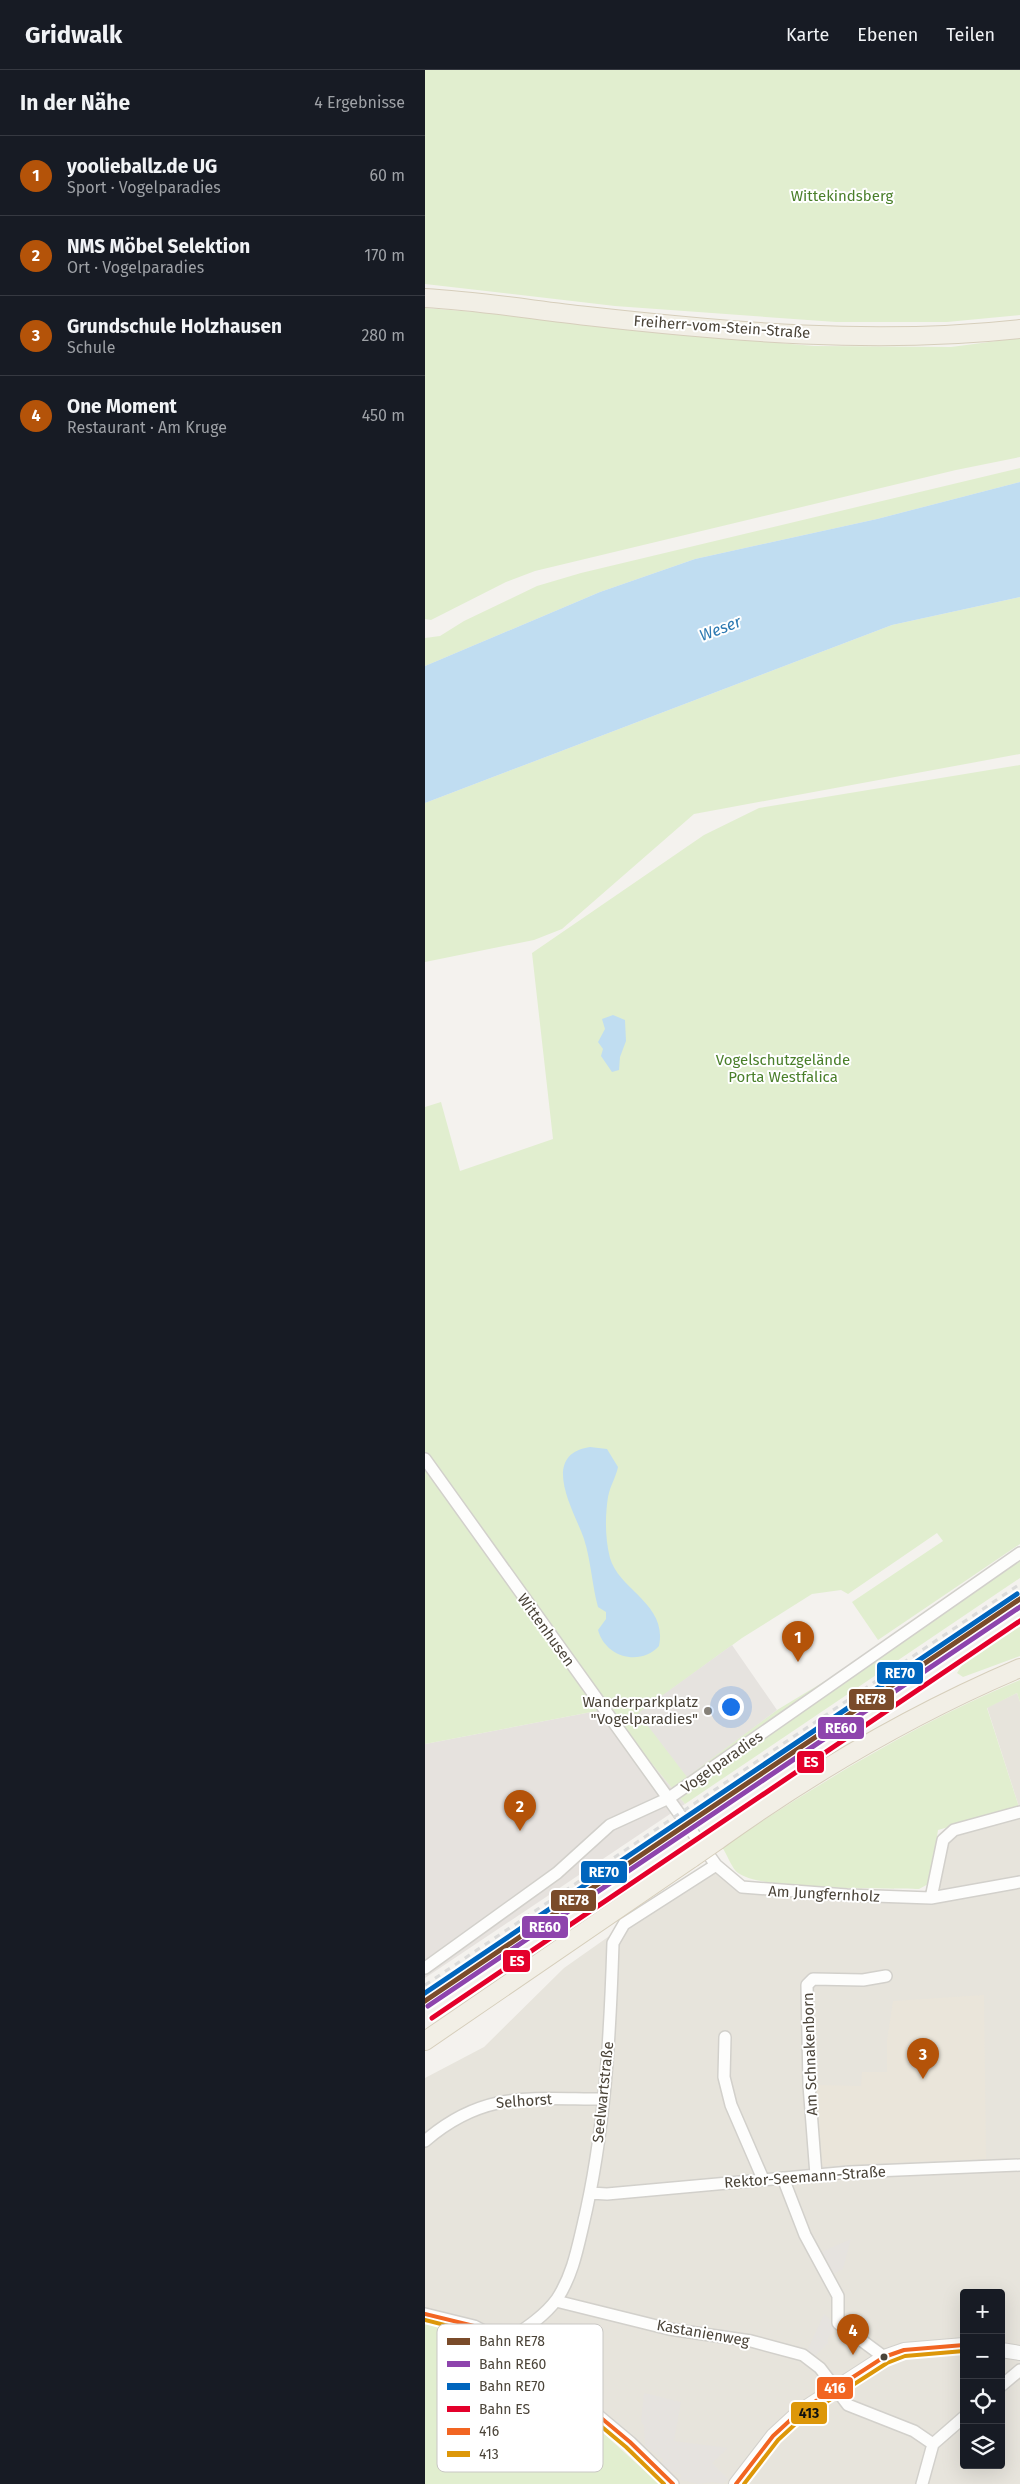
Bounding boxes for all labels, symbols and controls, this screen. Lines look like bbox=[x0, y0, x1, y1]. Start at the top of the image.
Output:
text: Gridwalk bbox=[25, 21, 122, 49]
text: Karte bbox=[786, 24, 829, 46]
text: Ebenen bbox=[857, 24, 918, 46]
text: Teilen bbox=[946, 24, 995, 46]
text: In der Nähe bbox=[20, 90, 130, 116]
text: 4 Ergebnisse bbox=[314, 93, 405, 112]
text: yoolieballz.de UG bbox=[67, 155, 217, 178]
text: 1 bbox=[32, 166, 40, 185]
text: 60 m bbox=[370, 166, 405, 185]
text: Sport · Vogelparadies bbox=[67, 178, 221, 197]
park label: Wittekindsberg bbox=[791, 187, 893, 205]
text: NMS Möbel Selektion bbox=[67, 235, 250, 258]
text: 2 bbox=[32, 246, 40, 265]
text: 170 m bbox=[364, 246, 405, 265]
text: Ort · Vogelparadies bbox=[67, 258, 204, 277]
street label: Freiherr-vom-Stein-Straße bbox=[633, 312, 811, 342]
text: Grundschule Holzhausen bbox=[67, 315, 282, 338]
text: 3 bbox=[32, 326, 40, 345]
text: 280 m bbox=[361, 326, 405, 345]
text: Schule bbox=[67, 338, 115, 357]
text: One Moment bbox=[67, 395, 177, 418]
text: 4 bbox=[31, 406, 41, 425]
text: 450 m bbox=[362, 406, 405, 425]
text: Restaurant · Am Kruge bbox=[67, 418, 227, 437]
water label: Weser bbox=[697, 612, 744, 645]
park label: Vogelschutzgelände Porta Westfalica bbox=[716, 1051, 850, 1086]
street label: Wittenhusen bbox=[514, 1590, 578, 1670]
pin: 1 bbox=[782, 1621, 814, 1662]
line badge: RE70 bbox=[876, 1661, 924, 1685]
text: RE70 bbox=[885, 1665, 915, 1682]
line badge: RE78 bbox=[848, 1688, 895, 1711]
text: RE78 bbox=[856, 1691, 886, 1708]
place label: Wanderparkplatz "Vogelparadies" bbox=[582, 1693, 698, 1728]
your location bbox=[718, 1694, 744, 1720]
marker: Wanderparkplatz "Vogelparadies" bbox=[702, 1705, 714, 1717]
line badge: RE60 bbox=[817, 1716, 865, 1740]
text: RE60 bbox=[825, 1720, 857, 1737]
street label: Vogelparadies bbox=[678, 1727, 766, 1797]
line badge: ES bbox=[796, 1750, 825, 1774]
text: ES bbox=[803, 1754, 819, 1771]
pin: 2 bbox=[504, 1790, 536, 1831]
line badge: RE70 bbox=[580, 1860, 628, 1884]
text: RE70 bbox=[589, 1864, 619, 1881]
street label: Am Jungfernholz bbox=[768, 1882, 881, 1906]
line badge: RE78 bbox=[550, 1889, 597, 1912]
text: RE78 bbox=[559, 1892, 589, 1909]
line badge: RE60 bbox=[521, 1915, 569, 1939]
text: RE60 bbox=[529, 1919, 561, 1936]
line badge: ES bbox=[502, 1949, 531, 1973]
text: ES bbox=[509, 1953, 525, 1970]
street label: Am Schnakenborn bbox=[799, 1992, 821, 2116]
pin: 3 bbox=[907, 2038, 939, 2079]
street label: Seelwartstraße bbox=[589, 2040, 617, 2144]
street label: Selhorst bbox=[495, 2090, 553, 2112]
street label: Rektor-Seemann-Straße bbox=[724, 2162, 886, 2192]
map controls bbox=[960, 2289, 1005, 2469]
button: + bbox=[960, 2289, 1005, 2334]
pin: 4 bbox=[837, 2314, 869, 2355]
street label: Kastanienweg bbox=[655, 2316, 751, 2350]
legend bbox=[437, 2324, 603, 2472]
text: Bahn RE78 bbox=[479, 2333, 545, 2350]
button: − bbox=[960, 2334, 1005, 2379]
unlabelled marker bbox=[879, 2352, 889, 2362]
text: Bahn RE60 bbox=[479, 2356, 546, 2373]
line badge: 416 bbox=[816, 2376, 854, 2400]
text: Bahn RE70 bbox=[479, 2378, 545, 2395]
button: locate bbox=[960, 2379, 1005, 2424]
text: 416 bbox=[824, 2380, 846, 2397]
text: Bahn ES bbox=[479, 2401, 531, 2418]
line badge: 413 bbox=[790, 2401, 828, 2425]
text: 413 bbox=[799, 2405, 819, 2422]
text: 416 bbox=[479, 2423, 499, 2440]
button: layers bbox=[960, 2424, 1005, 2469]
text: 413 bbox=[479, 2446, 499, 2463]

